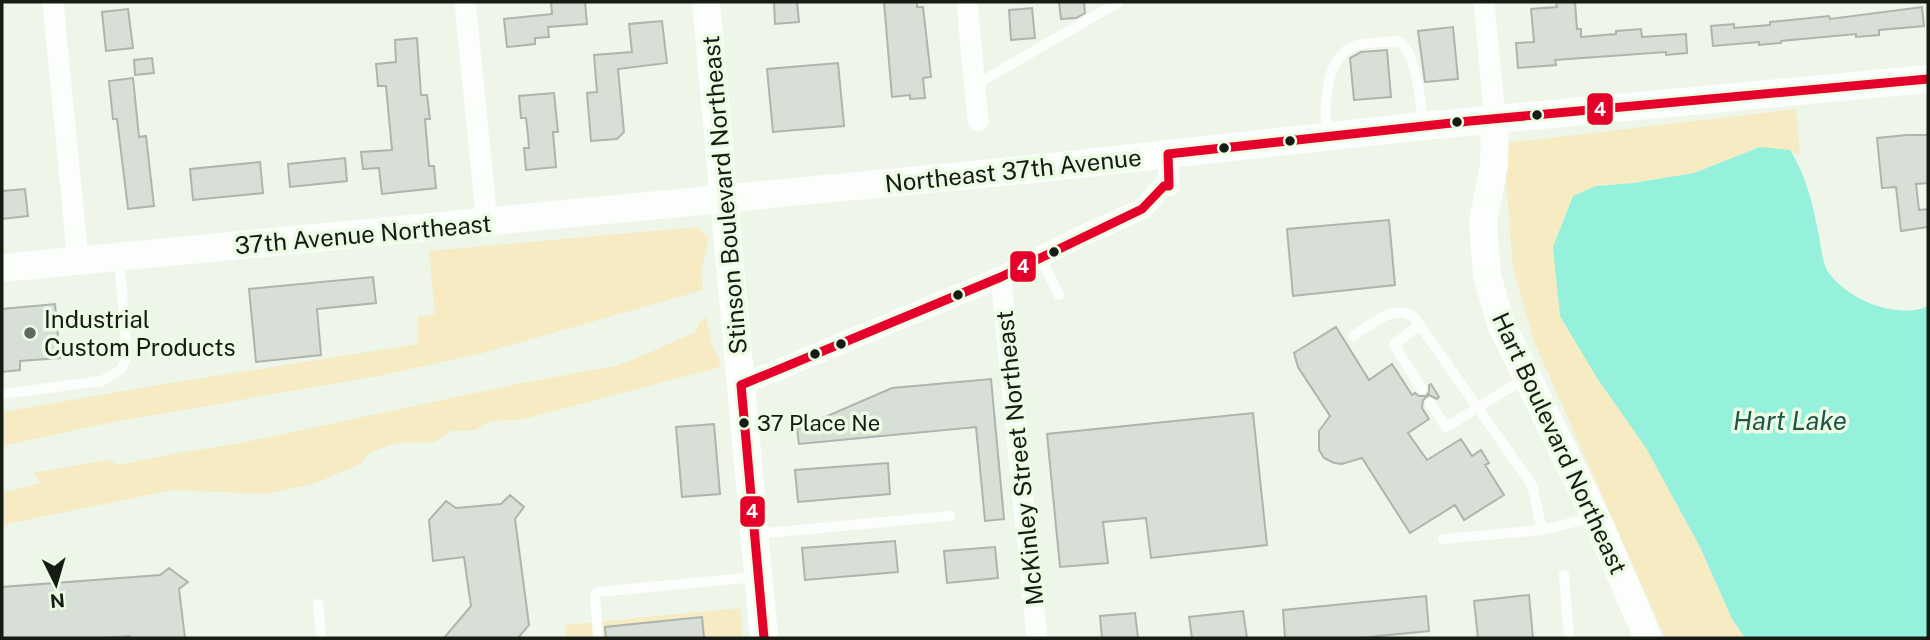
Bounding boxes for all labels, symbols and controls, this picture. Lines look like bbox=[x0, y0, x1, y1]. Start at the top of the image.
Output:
street label: Stinson Boulevard Northeast bbox=[696, 34, 752, 356]
line badge: 4 bbox=[1586, 92, 1614, 126]
text: 4 bbox=[1594, 98, 1606, 120]
unlabelled marker bbox=[1530, 108, 1544, 122]
unlabelled marker bbox=[1450, 115, 1464, 129]
unlabelled marker bbox=[1283, 134, 1297, 148]
unlabelled marker bbox=[1217, 141, 1231, 155]
street label: Northeast 37th Avenue bbox=[883, 143, 1143, 197]
street label: 37th Avenue Northeast bbox=[233, 209, 493, 259]
unlabelled marker bbox=[1047, 245, 1061, 259]
line badge: 4 bbox=[1009, 250, 1037, 283]
text: 4 bbox=[1017, 255, 1029, 277]
unlabelled marker bbox=[951, 288, 965, 302]
place label: Industrial Custom Products bbox=[44, 305, 236, 361]
street label: Hart Boulevard Northeast bbox=[1487, 308, 1633, 578]
street label: McKinley Street Northeast bbox=[990, 309, 1048, 607]
marker: Industrial Custom Products bbox=[22, 325, 38, 341]
unlabelled marker bbox=[834, 337, 848, 351]
unlabelled marker bbox=[808, 347, 822, 361]
water label: Hart Lake bbox=[1733, 405, 1847, 436]
place label: 37 Place Ne bbox=[757, 410, 880, 436]
marker: 37 Place Ne bbox=[737, 416, 751, 430]
line badge: 4 bbox=[739, 495, 766, 528]
text: 4 bbox=[746, 500, 758, 522]
north arrow bbox=[21, 549, 91, 619]
text: N bbox=[49, 589, 66, 613]

